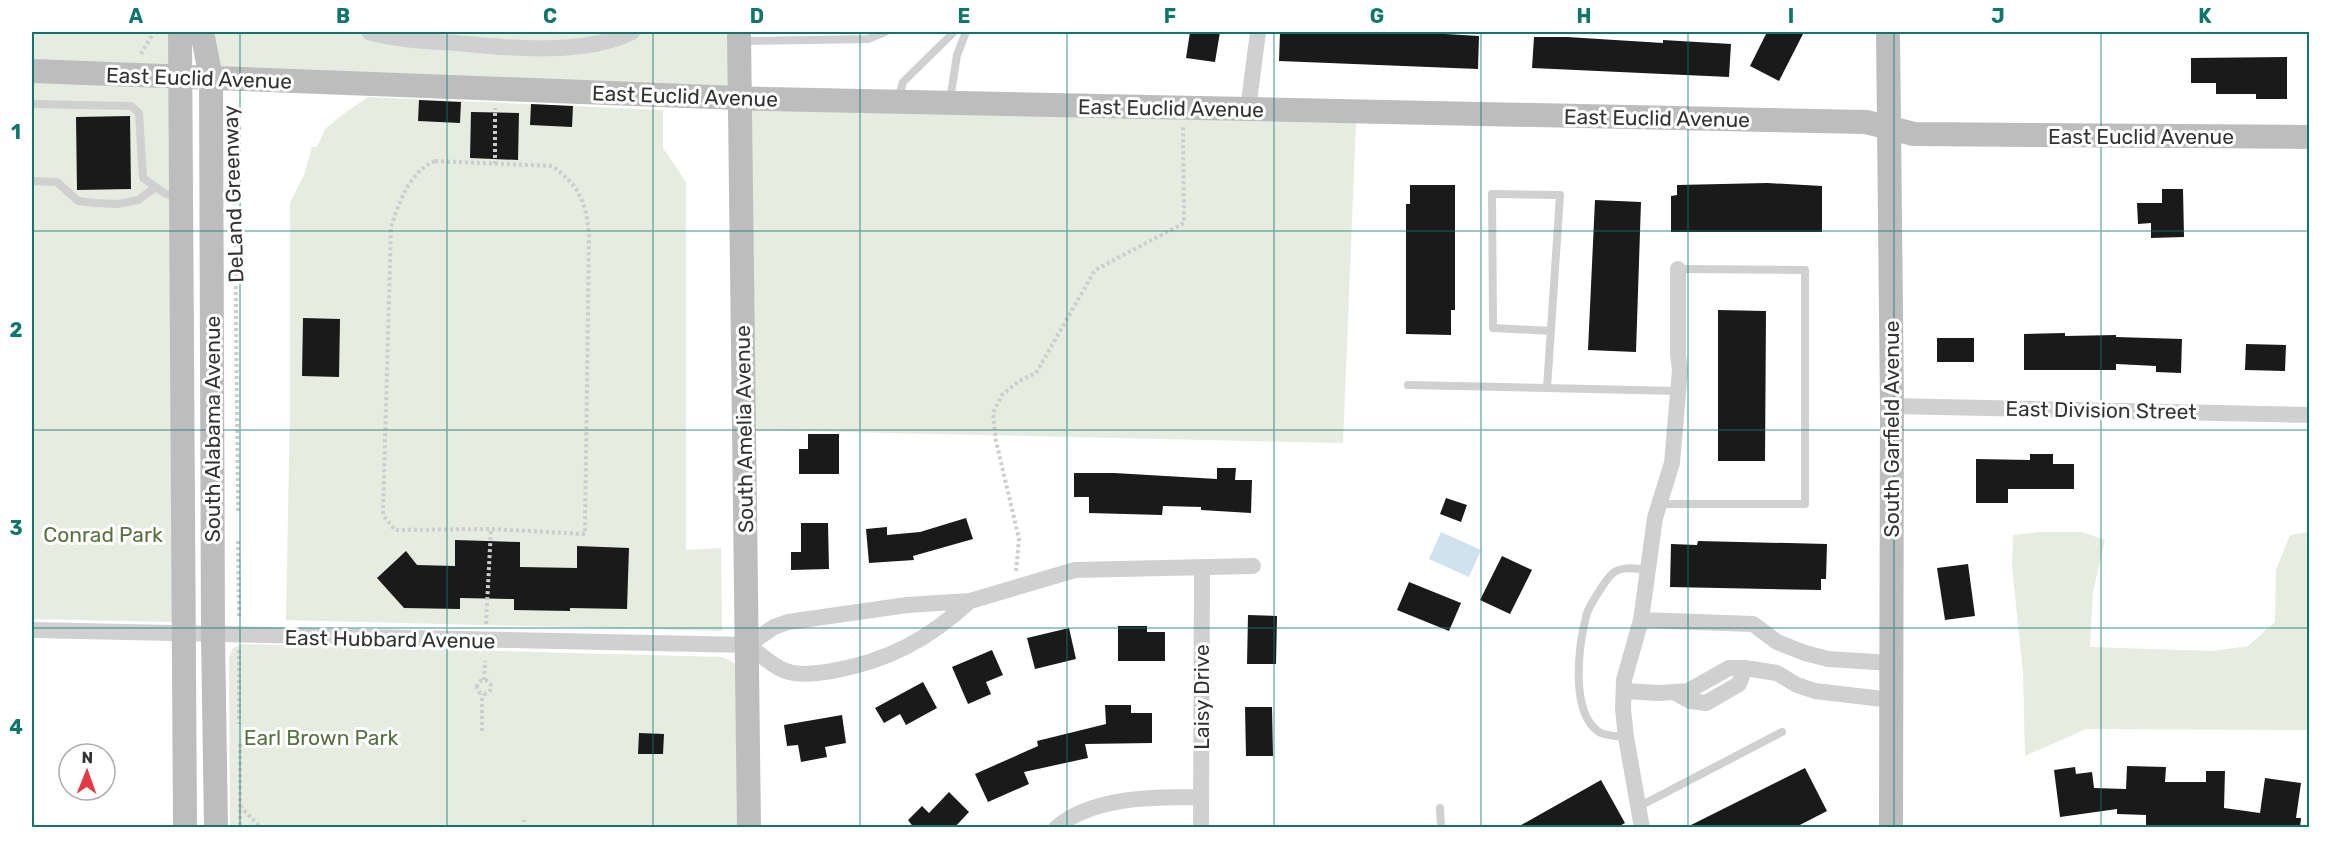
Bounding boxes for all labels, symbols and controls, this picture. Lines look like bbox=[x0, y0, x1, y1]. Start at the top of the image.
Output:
text: A bbox=[129, 4, 144, 28]
text: B bbox=[336, 4, 350, 28]
text: C bbox=[543, 4, 557, 28]
text: D bbox=[750, 4, 764, 28]
text: E bbox=[958, 4, 970, 28]
text: F bbox=[1164, 4, 1176, 28]
text: G bbox=[1370, 4, 1384, 28]
text: H bbox=[1577, 4, 1591, 28]
text: I bbox=[1788, 4, 1794, 28]
text: J bbox=[1991, 4, 2005, 28]
text: K bbox=[2198, 4, 2212, 28]
street label: East Euclid Avenue bbox=[106, 62, 292, 94]
street label: East Euclid Avenue bbox=[592, 80, 778, 112]
street label: East Euclid Avenue bbox=[1078, 94, 1264, 122]
street label: DeLand Greenway bbox=[217, 104, 249, 283]
street label: East Euclid Avenue bbox=[1564, 104, 1750, 132]
text: 1 bbox=[11, 120, 21, 144]
street label: East Euclid Avenue bbox=[2048, 124, 2234, 149]
street label: South Alabama Avenue bbox=[200, 316, 225, 542]
text: 2 bbox=[10, 318, 23, 342]
street label: South Garfield Avenue bbox=[1879, 321, 1904, 537]
street label: South Amelia Avenue bbox=[730, 325, 758, 533]
street label: East Division Street bbox=[2005, 396, 2197, 424]
text: 3 bbox=[9, 516, 23, 540]
park label: Conrad Park bbox=[43, 522, 163, 547]
street label: East Hubbard Avenue bbox=[284, 625, 496, 653]
street label: Laisy Drive bbox=[1189, 644, 1214, 750]
text: 4 bbox=[9, 715, 23, 739]
park label: Earl Brown Park bbox=[244, 725, 398, 750]
north arrow bbox=[57, 742, 117, 802]
text: N bbox=[81, 748, 93, 767]

